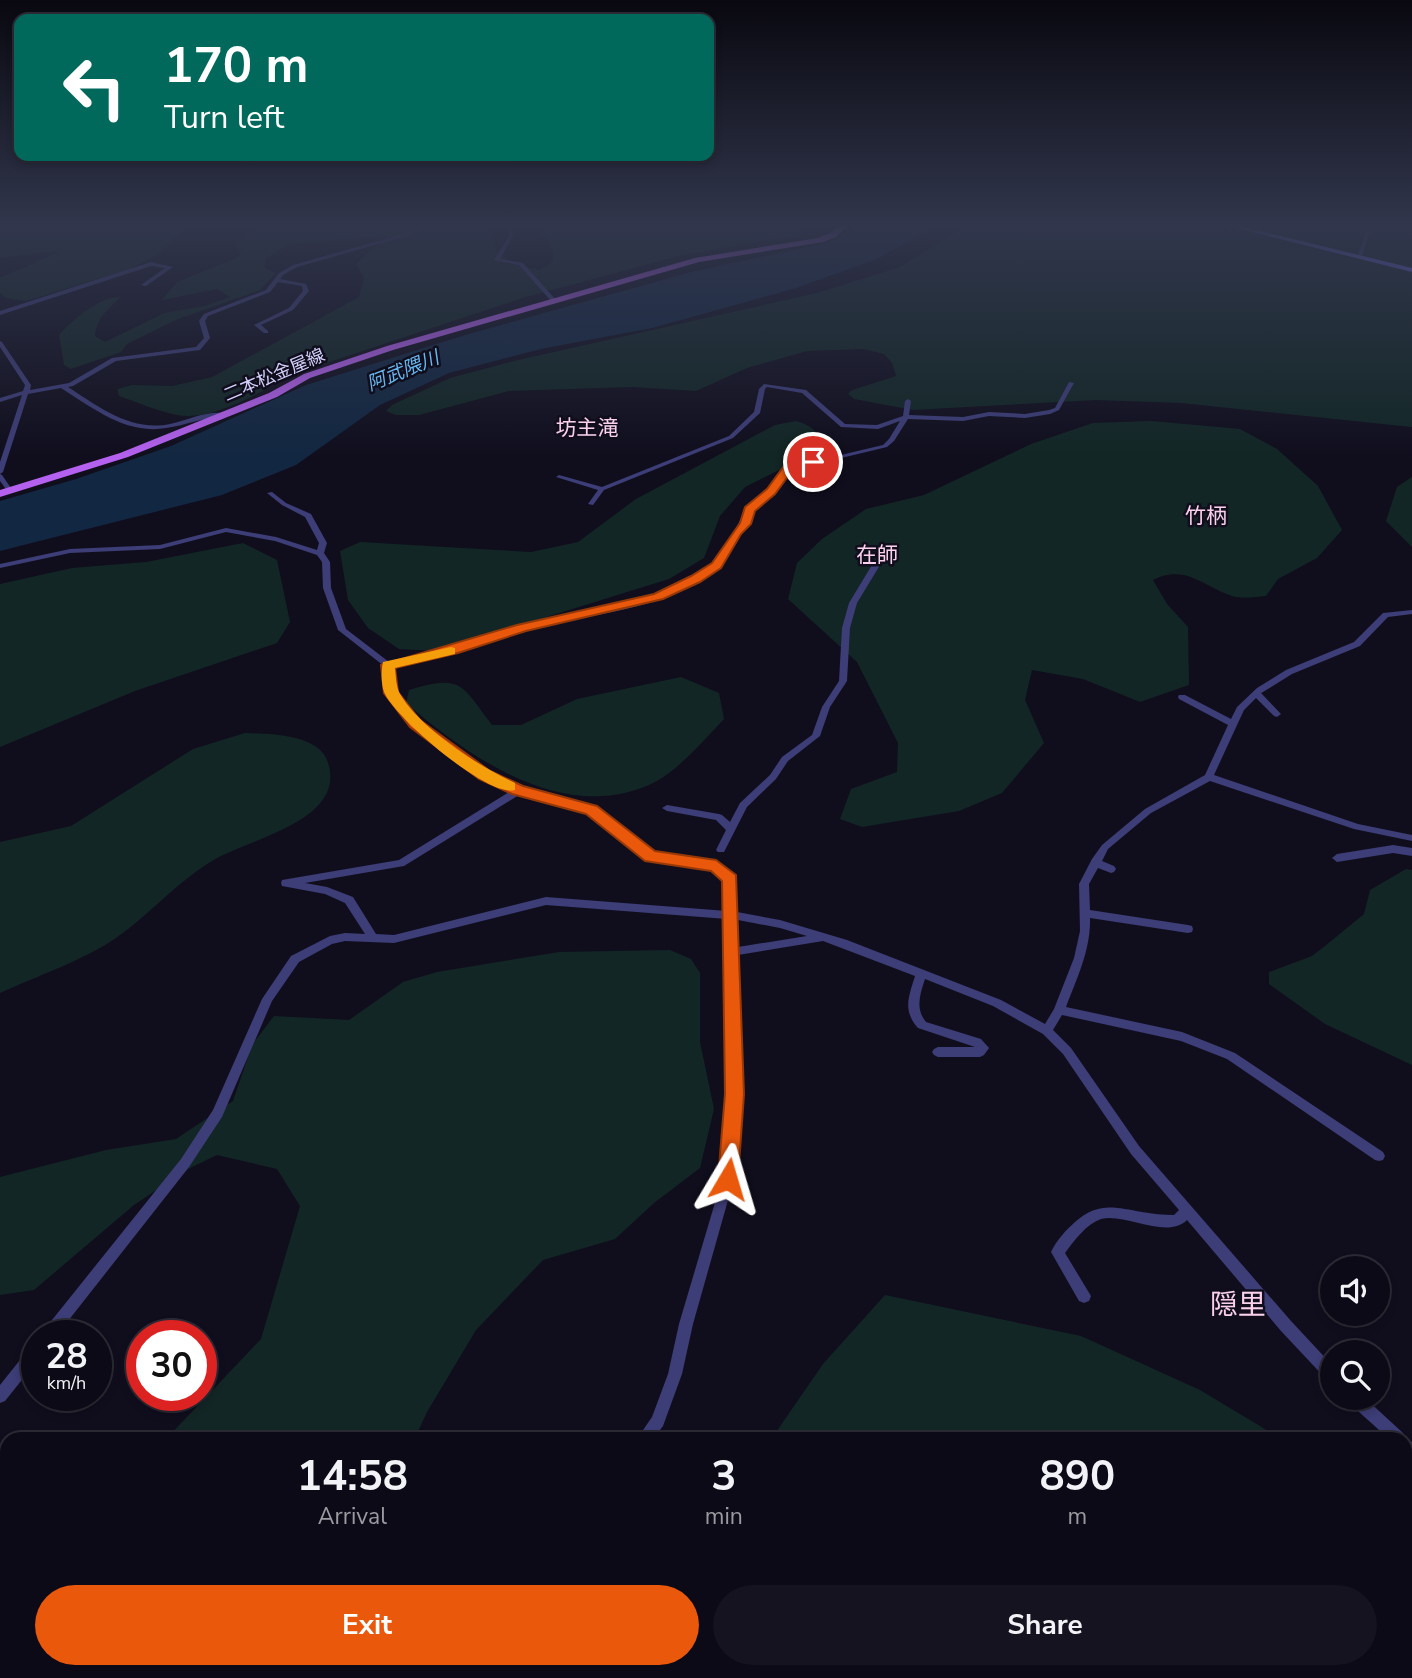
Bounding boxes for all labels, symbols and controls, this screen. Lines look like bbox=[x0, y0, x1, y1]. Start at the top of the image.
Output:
text: 170 m bbox=[164, 32, 308, 99]
icon: left bbox=[49, 42, 140, 133]
text: Turn left bbox=[164, 96, 284, 139]
street label: 二本松金屋線 bbox=[220, 343, 328, 407]
water label: 阿武隈川 bbox=[363, 344, 445, 397]
district label: 坊主滝 bbox=[556, 414, 619, 442]
pin bbox=[783, 432, 843, 492]
icon: arrive bbox=[794, 443, 832, 481]
district label: 竹柄 bbox=[1185, 502, 1227, 530]
district label: 在師 bbox=[856, 541, 898, 569]
position arrow bbox=[691, 1142, 765, 1216]
map controls bbox=[1320, 1256, 1390, 1410]
button: sound bbox=[1320, 1256, 1390, 1326]
district label: 隠里 bbox=[1210, 1286, 1266, 1324]
speed limit sign: 30 bbox=[126, 1320, 217, 1411]
text: 28 bbox=[45, 1333, 88, 1380]
button: search bbox=[1320, 1340, 1390, 1410]
text: km/h bbox=[47, 1371, 86, 1395]
text: 14:58 bbox=[297, 1448, 408, 1505]
text: 3 bbox=[711, 1448, 736, 1505]
text: 890 bbox=[1040, 1448, 1115, 1505]
text: Arrival bbox=[318, 1501, 387, 1532]
text: min bbox=[705, 1501, 743, 1532]
text: m bbox=[1068, 1501, 1087, 1532]
button: Exit bbox=[35, 1585, 699, 1665]
button: Share bbox=[713, 1585, 1377, 1665]

